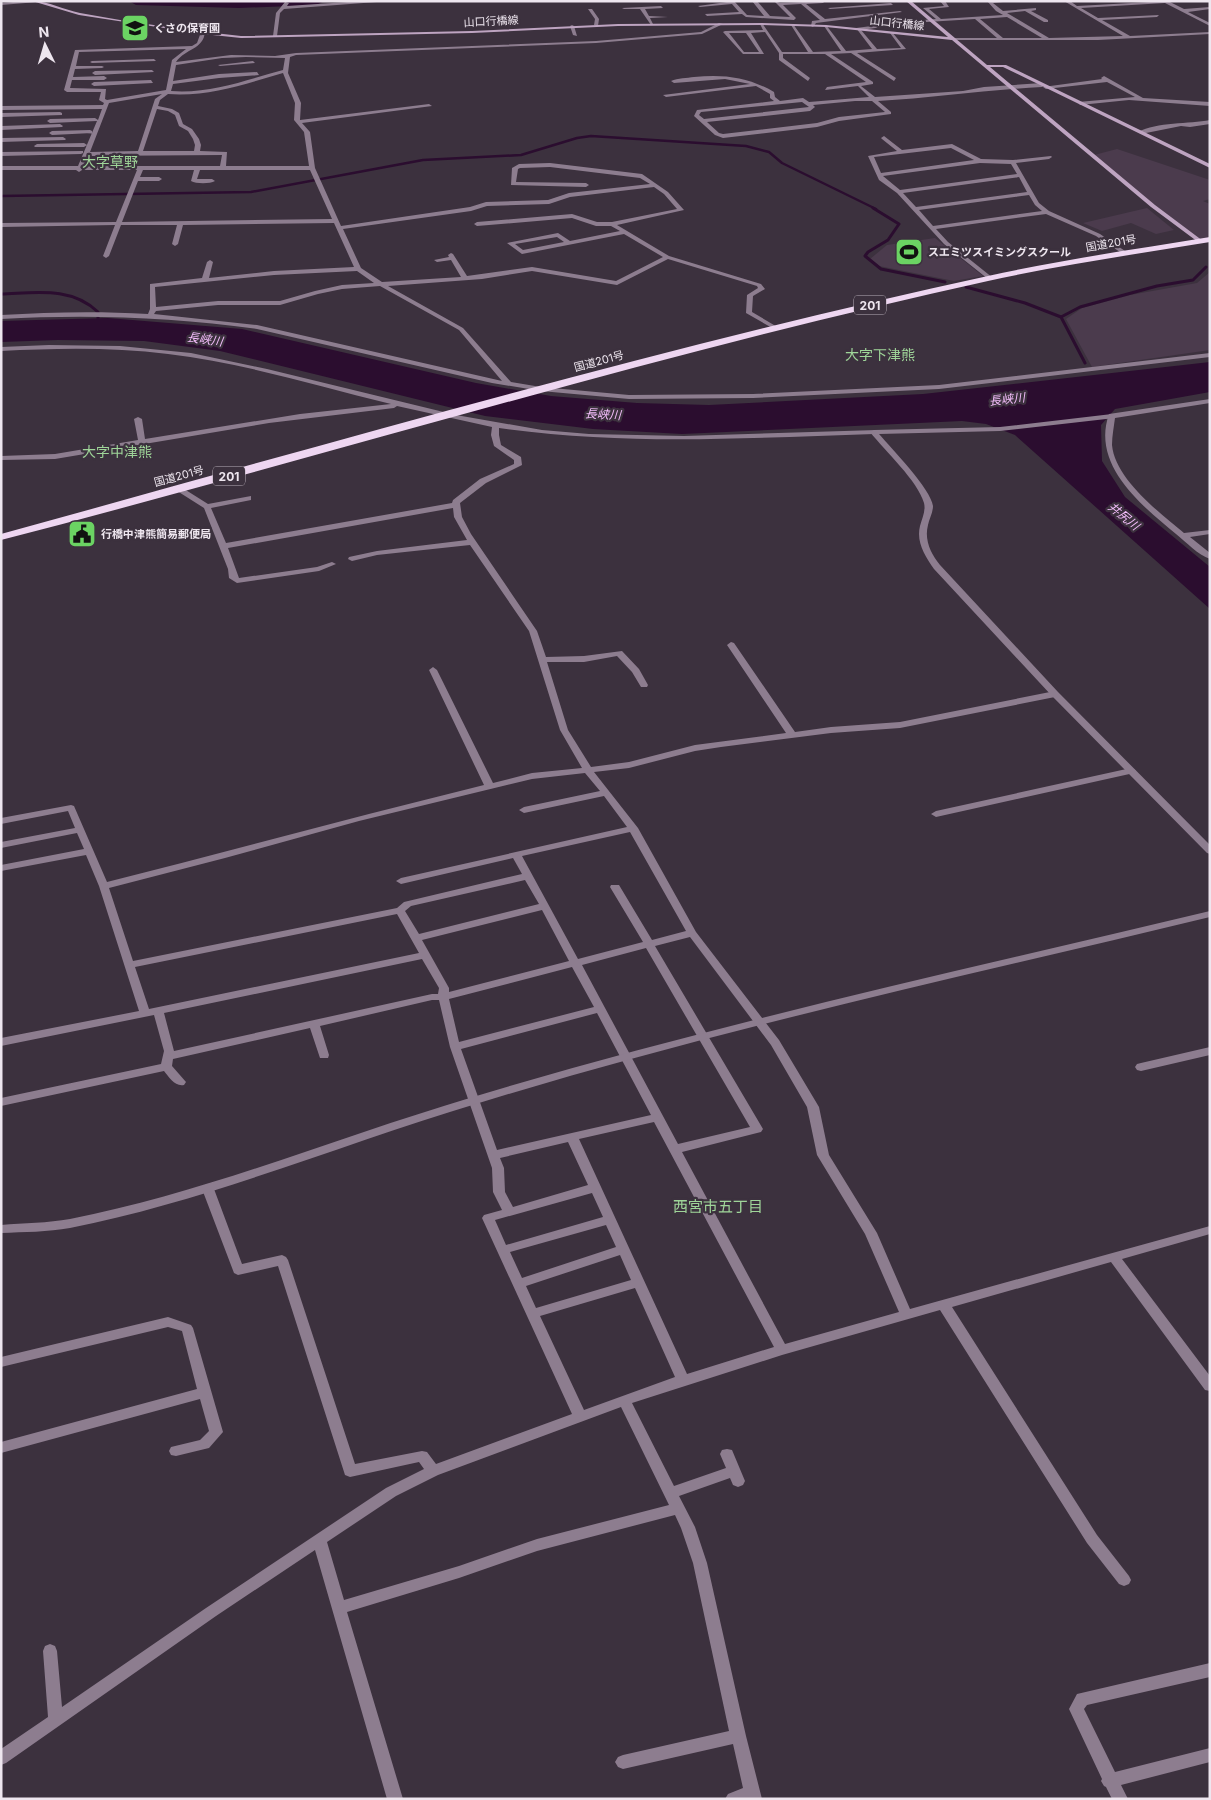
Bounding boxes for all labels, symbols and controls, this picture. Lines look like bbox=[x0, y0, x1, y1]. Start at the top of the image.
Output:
school or university icon: くさの保育園 bbox=[120, 13, 150, 43]
street label: 山口行橋線 bbox=[463, 13, 519, 29]
street label: 山口行橋線 bbox=[869, 13, 925, 33]
north arrow bbox=[20, 20, 70, 70]
place label: くさの保育園 bbox=[154, 21, 220, 35]
text: N bbox=[38, 23, 50, 40]
district label: 大字草野 bbox=[82, 153, 138, 170]
street label: 国道201号 bbox=[1085, 232, 1137, 254]
sports icon: スエミツスイミングスクール bbox=[894, 237, 924, 267]
place label: スエミツスイミングスクール bbox=[928, 245, 1071, 259]
road number: 201 bbox=[854, 296, 886, 314]
water label: 長峡川 bbox=[186, 329, 226, 349]
district label: 大字下津熊 bbox=[845, 346, 915, 363]
street label: 国道201号 bbox=[572, 348, 626, 374]
water label: 長峡川 bbox=[988, 389, 1028, 408]
water label: 長峡川 bbox=[585, 406, 623, 423]
district label: 大字中津熊 bbox=[82, 443, 152, 460]
street label: 国道201号 bbox=[152, 463, 206, 489]
road number: 201 bbox=[213, 466, 245, 486]
water label: 井尻川 bbox=[1105, 499, 1144, 534]
public building icon: 行橋中津熊簡易郵便局 bbox=[67, 519, 97, 549]
place label: 行橋中津熊簡易郵便局 bbox=[101, 527, 211, 541]
district label: 西宮市五丁目 bbox=[673, 1197, 763, 1216]

